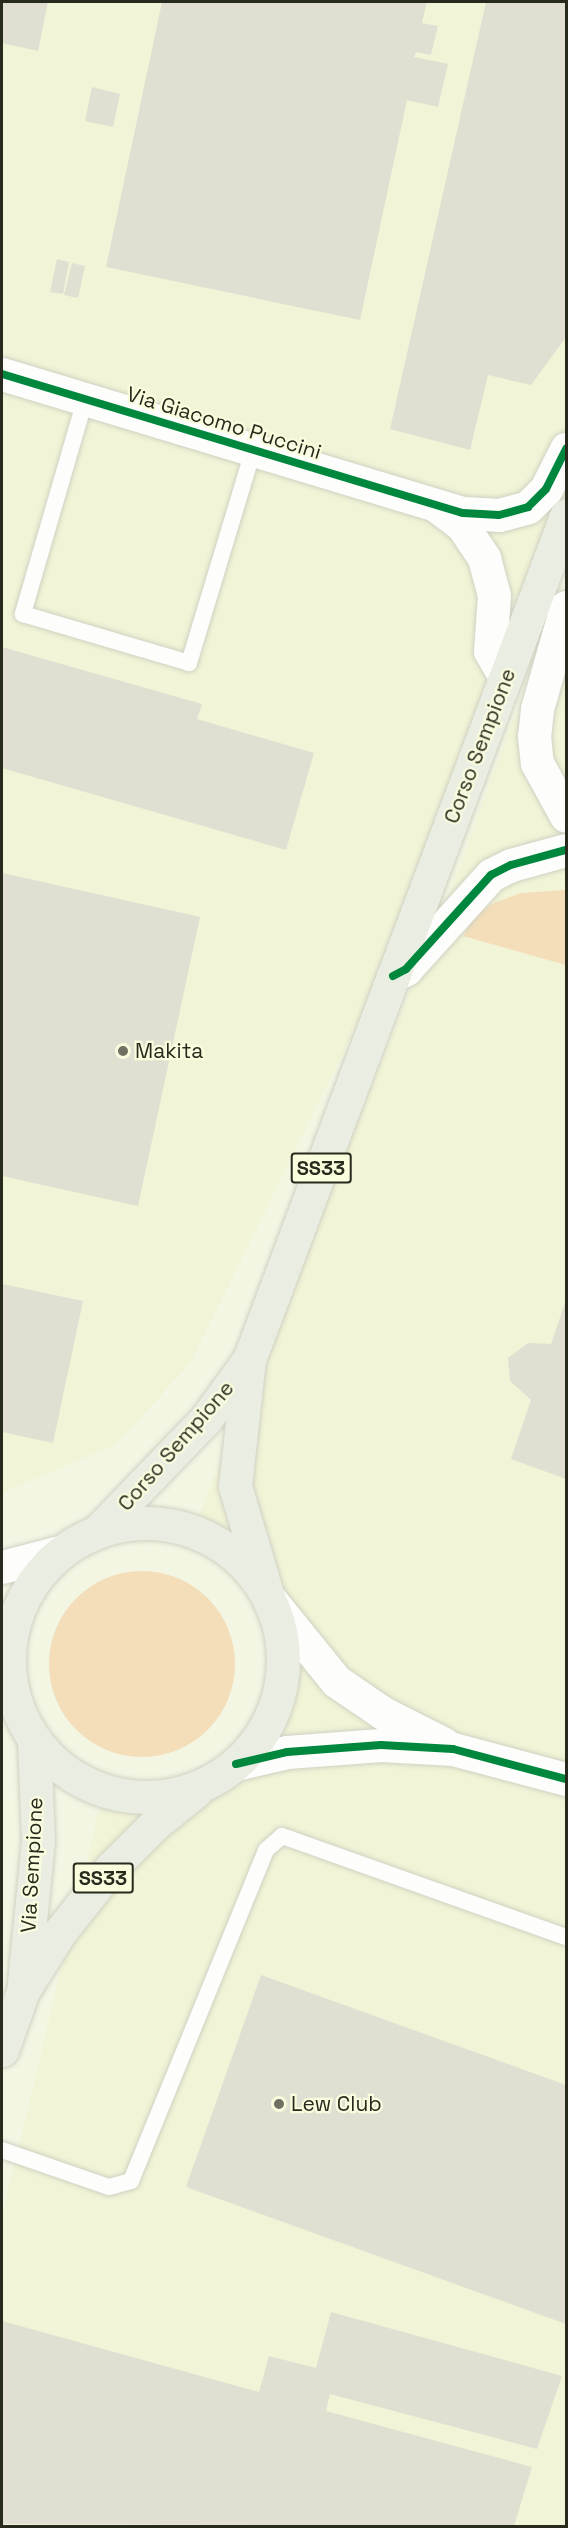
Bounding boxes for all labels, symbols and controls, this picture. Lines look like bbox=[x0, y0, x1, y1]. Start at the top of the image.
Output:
street label: Via Giacomo Puccini bbox=[124, 381, 324, 465]
street label: Corso Sempione bbox=[439, 665, 521, 827]
place label: Makita bbox=[135, 1038, 203, 1064]
marker: Makita bbox=[116, 1044, 130, 1058]
road number: SS33 bbox=[290, 1151, 352, 1185]
street label: Corso Sempione bbox=[113, 1376, 239, 1516]
street label: Via Sempione bbox=[16, 1796, 48, 1934]
road number: SS33 bbox=[72, 1861, 134, 1895]
place label: Lew Club bbox=[291, 2091, 382, 2117]
marker: Lew Club bbox=[272, 2097, 286, 2111]

